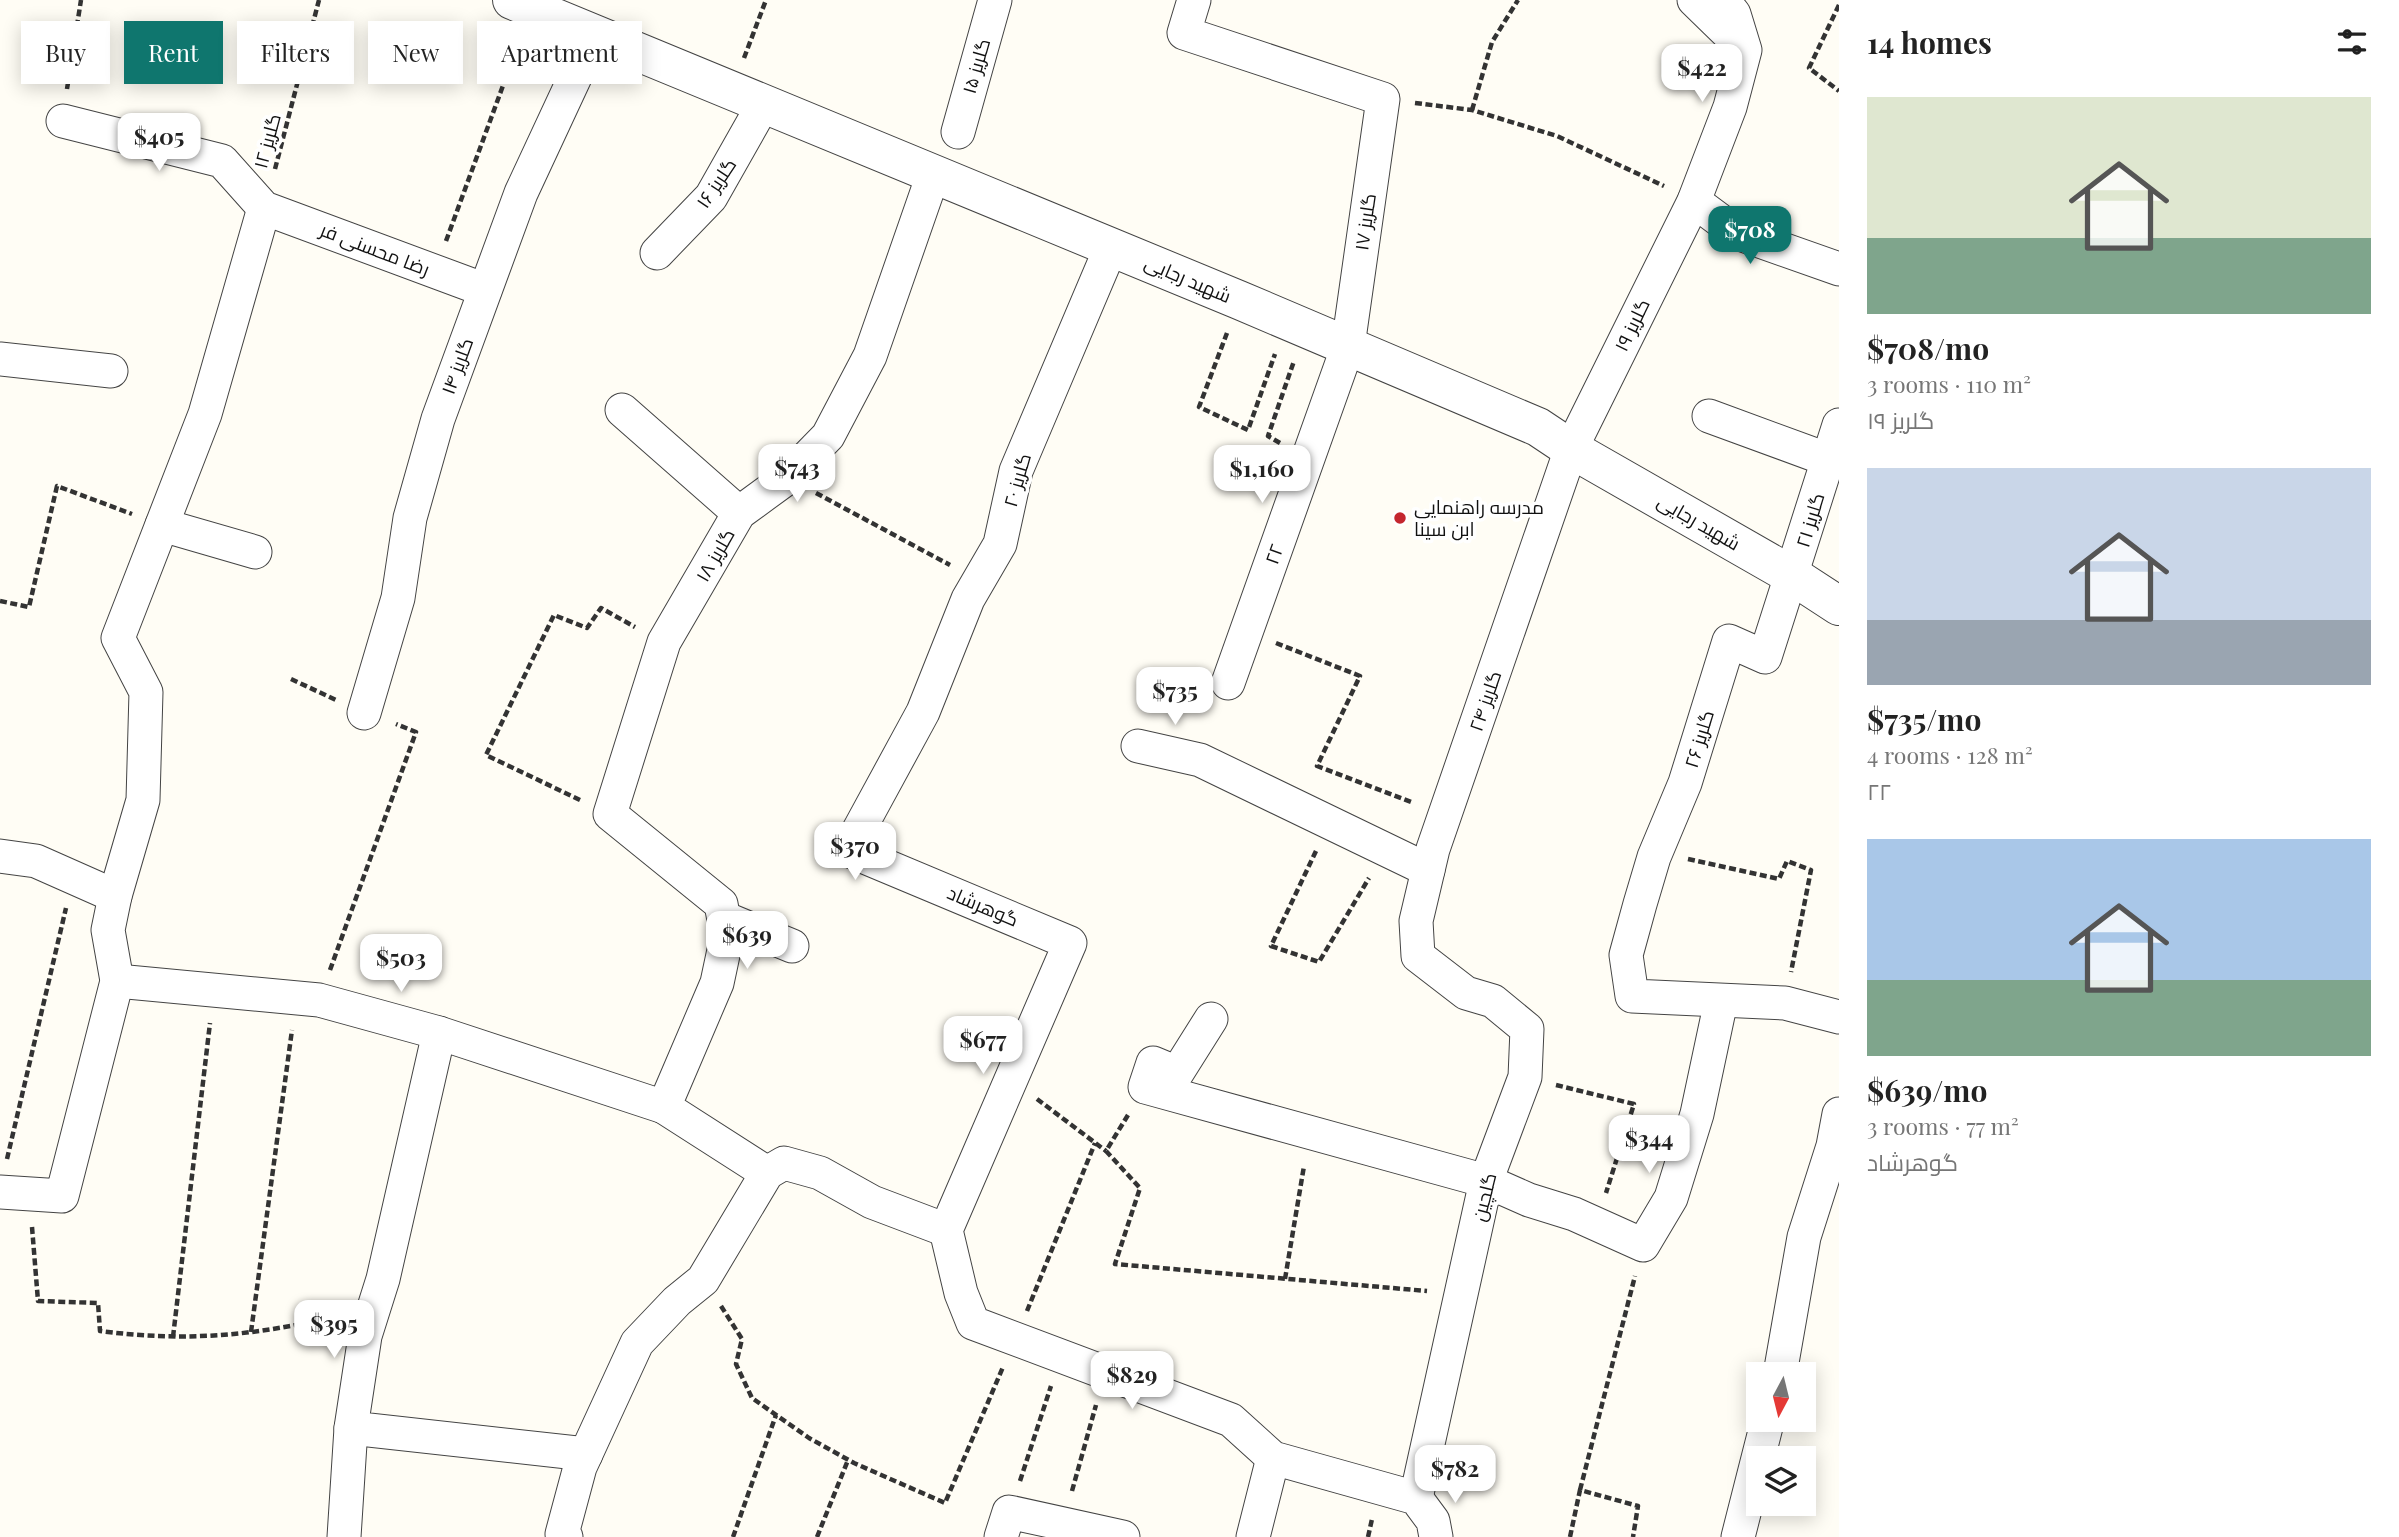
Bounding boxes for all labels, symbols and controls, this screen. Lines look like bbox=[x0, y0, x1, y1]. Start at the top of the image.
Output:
chip: Buy bbox=[21, 21, 110, 84]
chip: Rent bbox=[124, 21, 223, 84]
chip: Filters bbox=[237, 21, 354, 84]
chip: New bbox=[368, 21, 463, 84]
chip: Apartment bbox=[477, 21, 642, 84]
text: 14 homes bbox=[1867, 22, 1992, 62]
icon: filters bbox=[2333, 23, 2371, 61]
street label: گلریز ۱۵ bbox=[955, 35, 995, 96]
pin: $422 bbox=[1661, 44, 1743, 104]
text: $422 bbox=[1677, 51, 1727, 82]
street label: گلریز ۱۲ bbox=[246, 110, 286, 171]
pin: $405 bbox=[118, 114, 200, 173]
text: $405 bbox=[134, 120, 184, 151]
icon: home bbox=[2056, 143, 2182, 269]
street label: گلریز ۱۶ bbox=[689, 152, 741, 212]
street label: گلریز ۱۷ bbox=[1347, 192, 1381, 252]
pin: $708 bbox=[1709, 206, 1791, 266]
text: $708 bbox=[1724, 213, 1776, 244]
street label: رضا محسنی فر bbox=[316, 215, 434, 281]
street label: شهید رجایی bbox=[1141, 248, 1236, 308]
street label: گلریز ۱۹ bbox=[1607, 294, 1655, 355]
text: $708/mo bbox=[1867, 328, 1989, 368]
street label: گلریز ۱۴ bbox=[434, 334, 478, 398]
text: 3 rooms · 110 m² bbox=[1867, 368, 2031, 399]
text: گلریز ۱۹ bbox=[1867, 404, 1934, 435]
pin: $743 bbox=[756, 444, 838, 504]
pin: $1,160 bbox=[1205, 446, 1319, 505]
street label: گلریز ۲۰ bbox=[996, 450, 1036, 510]
text: $743 bbox=[774, 451, 820, 482]
text: $1,160 bbox=[1230, 452, 1294, 483]
street label: شهید رجایی bbox=[1653, 487, 1746, 555]
street label: گلریز ۲۱ bbox=[1788, 489, 1830, 550]
place label: مدرسه راهنمایی ابن سینا bbox=[1414, 493, 1544, 541]
marker: مدرسه راهنمایی ابن سینا bbox=[1392, 510, 1408, 526]
icon: home bbox=[2056, 514, 2182, 640]
street label: گلریز ۱۸ bbox=[688, 523, 740, 586]
street label: ۲۲ bbox=[1257, 540, 1289, 568]
street label: گلریز ۲۴ bbox=[1462, 667, 1507, 734]
pin: $735 bbox=[1134, 668, 1216, 727]
text: $735 bbox=[1152, 674, 1198, 705]
text: $735/mo bbox=[1867, 699, 1981, 739]
street label: گلریز ۲۶ bbox=[1677, 707, 1719, 771]
text: 4 rooms · 128 m² bbox=[1867, 739, 2033, 770]
text: ۲۲ bbox=[1867, 775, 1891, 806]
pin: $370 bbox=[814, 822, 896, 882]
text: $370 bbox=[830, 829, 880, 860]
street label: گوهرشاد bbox=[944, 878, 1023, 932]
icon: home bbox=[2056, 885, 2182, 1011]
pin: $639 bbox=[706, 912, 788, 971]
text: $639 bbox=[722, 918, 772, 949]
pin: $503 bbox=[360, 934, 442, 994]
text: $503 bbox=[376, 941, 426, 972]
pin: $677 bbox=[942, 1016, 1024, 1076]
text: $677 bbox=[959, 1023, 1007, 1054]
text: $639/mo bbox=[1867, 1070, 1987, 1110]
text: 3 rooms · 77 m² bbox=[1867, 1110, 2019, 1141]
pin: $344 bbox=[1608, 1116, 1690, 1175]
text: $344 bbox=[1625, 1122, 1673, 1153]
text: گوهرشاد bbox=[1867, 1146, 1958, 1177]
street label: گلچین bbox=[1464, 1170, 1503, 1224]
pin: $395 bbox=[293, 1300, 375, 1360]
text: $395 bbox=[310, 1307, 358, 1338]
pin: $829 bbox=[1091, 1352, 1173, 1411]
text: $829 bbox=[1107, 1358, 1157, 1389]
north arrow bbox=[1746, 1362, 1816, 1432]
map controls bbox=[1746, 1362, 1816, 1516]
pin: $782 bbox=[1414, 1446, 1496, 1505]
button: layers bbox=[1746, 1446, 1816, 1516]
text: $782 bbox=[1431, 1452, 1479, 1483]

